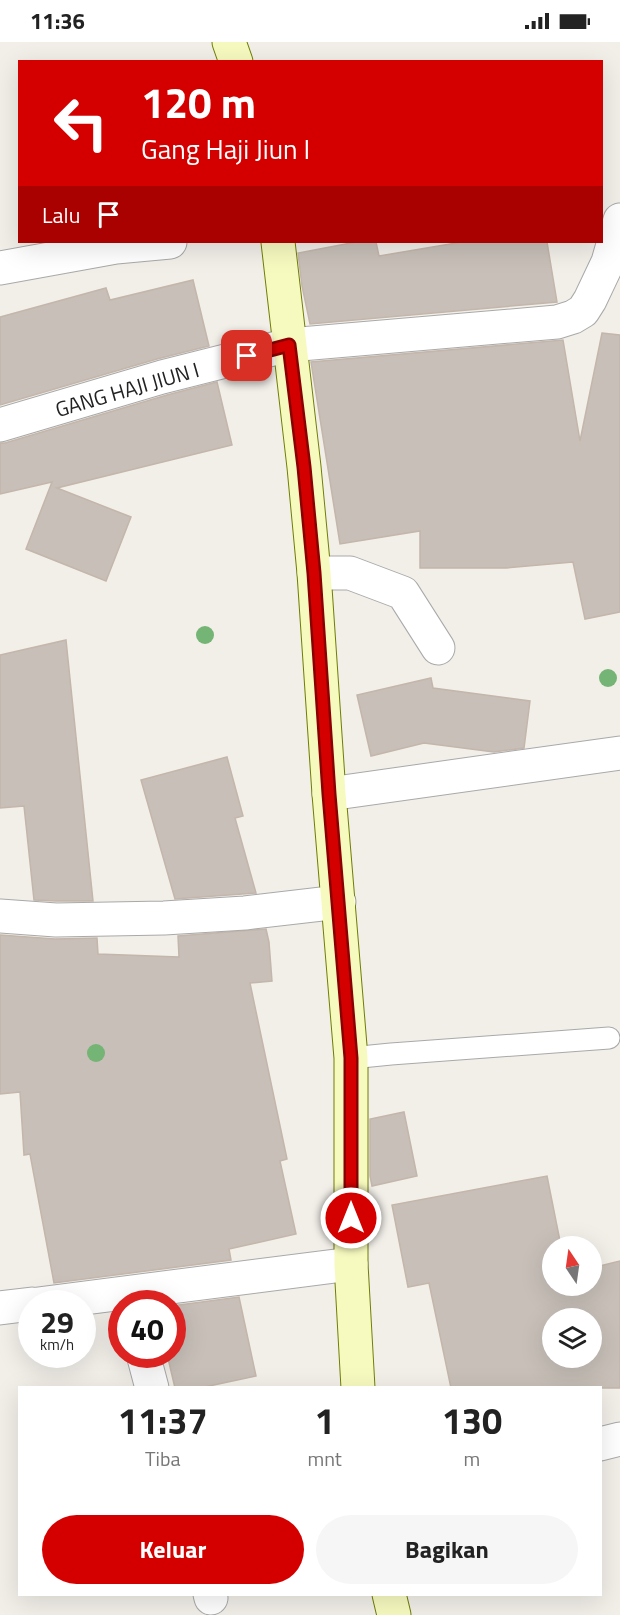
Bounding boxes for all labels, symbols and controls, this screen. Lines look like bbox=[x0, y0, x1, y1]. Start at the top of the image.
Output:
text: 11:36 bbox=[30, 4, 85, 38]
text: 120 m bbox=[141, 70, 256, 134]
icon: left bbox=[42, 84, 120, 162]
text: Gang Haji Jiun I bbox=[141, 128, 310, 169]
text: Lalu bbox=[42, 198, 80, 232]
icon: arrive bbox=[92, 198, 125, 231]
pin bbox=[221, 330, 272, 381]
icon: arrive bbox=[230, 339, 263, 372]
street label: GANG HAJI JIUN I bbox=[51, 353, 203, 425]
position arrow bbox=[319, 1186, 383, 1250]
north arrow bbox=[542, 1236, 602, 1296]
map controls bbox=[542, 1236, 602, 1368]
speed limit sign: 40 bbox=[108, 1290, 186, 1368]
text: 29 bbox=[40, 1299, 74, 1345]
button: layers bbox=[542, 1308, 602, 1368]
text: km/h bbox=[40, 1333, 74, 1356]
text: 11:37 bbox=[118, 1393, 208, 1448]
text: 1 bbox=[315, 1393, 335, 1448]
text: 130 bbox=[442, 1393, 502, 1448]
text: Tiba bbox=[145, 1443, 180, 1474]
text: mnt bbox=[307, 1443, 342, 1474]
text: m bbox=[464, 1443, 480, 1474]
button: Keluar bbox=[42, 1515, 304, 1584]
button: Bagikan bbox=[316, 1515, 578, 1584]

